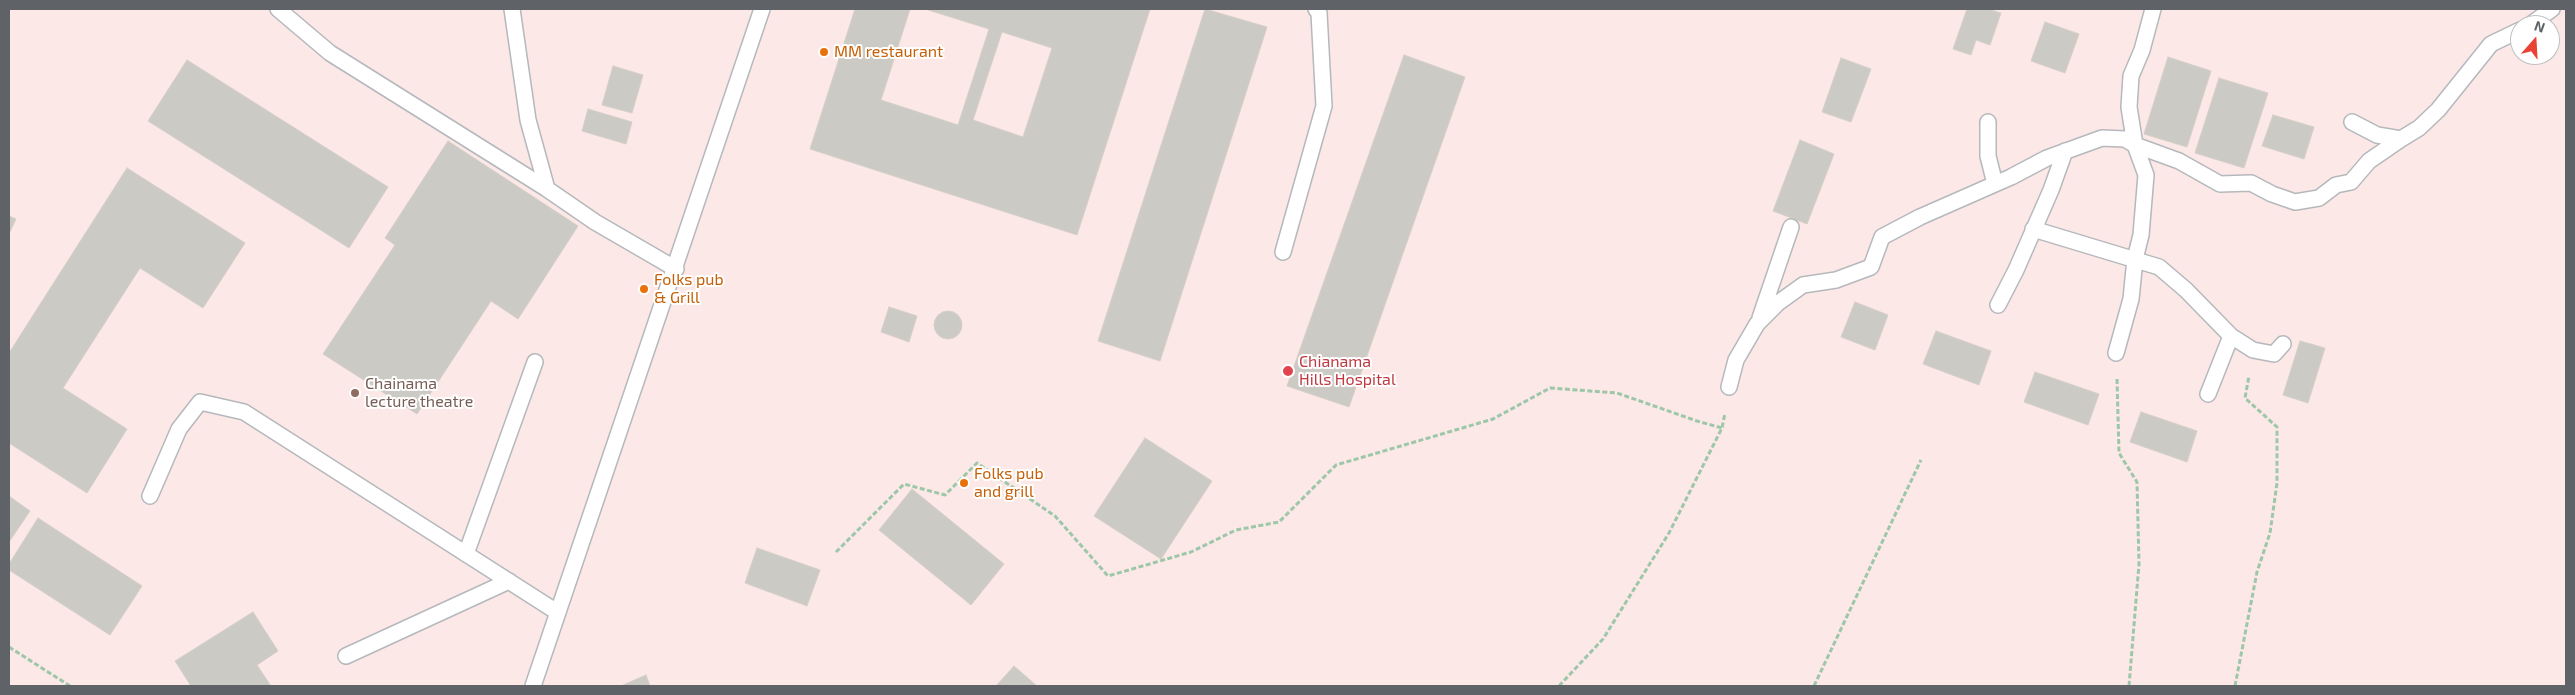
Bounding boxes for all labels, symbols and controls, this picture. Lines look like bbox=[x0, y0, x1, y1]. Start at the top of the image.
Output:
north arrow bbox=[2510, 15, 2560, 65]
text: N bbox=[2532, 17, 2547, 36]
place label: MM restaurant bbox=[834, 42, 943, 62]
marker: MM restaurant bbox=[818, 46, 830, 58]
place label: Folks pub & Grill bbox=[654, 270, 724, 308]
marker: Folks pub & Grill bbox=[638, 283, 650, 295]
place label: Chianama Hills Hospital bbox=[1299, 352, 1396, 390]
marker: Chianama Hills Hospital bbox=[1281, 364, 1295, 378]
place label: Chainama lecture theatre bbox=[365, 374, 473, 412]
marker: Chainama lecture theatre bbox=[349, 387, 361, 399]
place label: Folks pub and grill bbox=[974, 464, 1044, 502]
marker: Folks pub and grill bbox=[958, 477, 970, 489]

